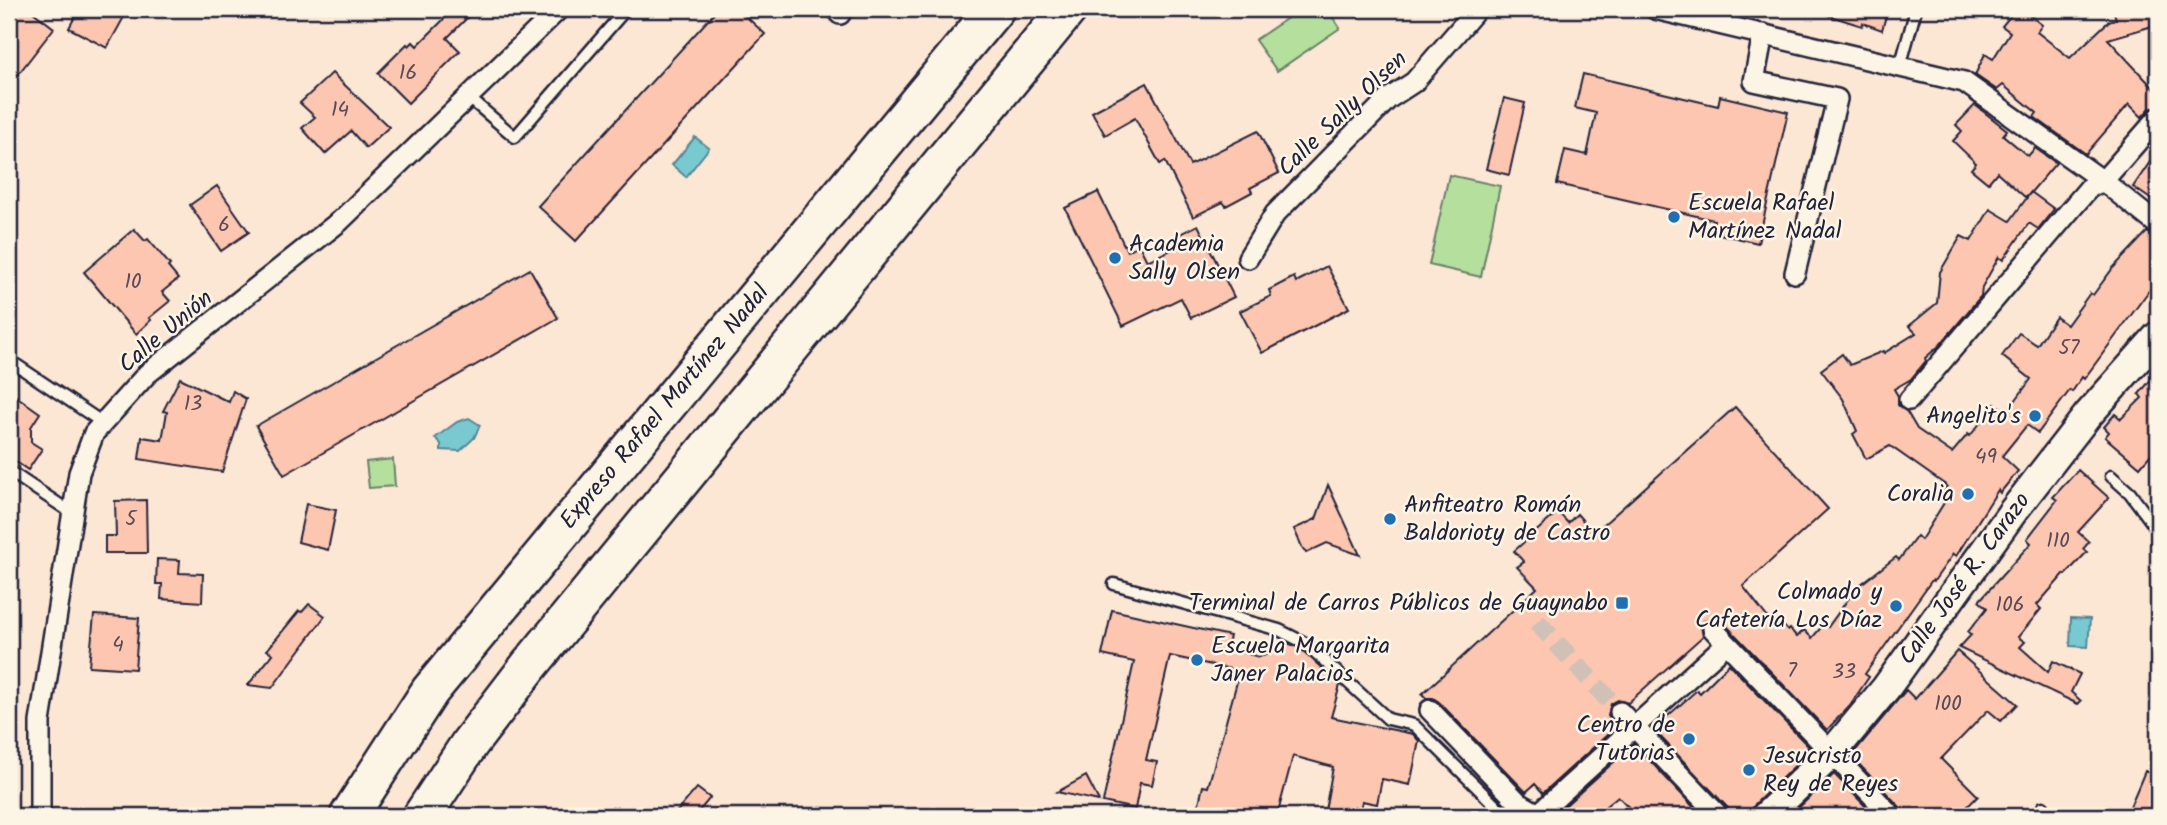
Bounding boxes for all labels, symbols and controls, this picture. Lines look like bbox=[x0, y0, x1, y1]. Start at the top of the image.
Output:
street label: Calle Sally Olsen bbox=[1269, 41, 1417, 187]
house number: 16 bbox=[399, 57, 417, 90]
house number: 14 bbox=[331, 94, 349, 127]
place label: Escuela Rafael Martínez Nadal bbox=[1688, 184, 1842, 251]
house number: 6 bbox=[218, 209, 230, 242]
marker: Escuela Rafael Martínez Nadal bbox=[1666, 209, 1682, 225]
place label: Academia Sally Olsen bbox=[1129, 225, 1240, 292]
marker: Academia Sally Olsen bbox=[1107, 250, 1123, 266]
house number: 10 bbox=[124, 266, 142, 299]
street label: Expreso Rafael Martínez Nadal bbox=[550, 275, 780, 539]
street label: Calle Unión bbox=[110, 280, 222, 384]
house number: 57 bbox=[2059, 332, 2081, 365]
house number: 13 bbox=[184, 388, 202, 421]
place label: Angelito's bbox=[1926, 397, 2021, 436]
marker: Angelito's bbox=[2027, 408, 2043, 424]
house number: 49 bbox=[1975, 441, 1997, 474]
place label: Coralia bbox=[1887, 475, 1954, 514]
street label: Calle José R. Carazo bbox=[1889, 484, 2041, 674]
place label: Anfiteatro Román Baldorioty de Castro bbox=[1404, 486, 1610, 553]
marker: Coralia bbox=[1960, 486, 1976, 502]
house number: 5 bbox=[125, 503, 138, 536]
marker: Anfiteatro Román Baldorioty de Castro bbox=[1382, 511, 1398, 527]
house number: 110 bbox=[2046, 525, 2070, 558]
place label: Colmado y Cafetería Los Díaz bbox=[1695, 573, 1883, 640]
place label: Terminal de Carros Públicos de Guaynabo bbox=[1189, 584, 1608, 623]
house number: 106 bbox=[1996, 589, 2024, 622]
marker: Terminal de Carros Públicos de Guaynabo bbox=[1614, 595, 1630, 611]
marker: Colmado y Cafetería Los Díaz bbox=[1888, 598, 1904, 614]
place label: Escuela Margarita Janer Palacios bbox=[1211, 627, 1390, 694]
house number: 4 bbox=[112, 629, 124, 662]
marker: Escuela Margarita Janer Palacios bbox=[1189, 652, 1205, 668]
house number: 7 bbox=[1787, 655, 1798, 688]
house number: 33 bbox=[1832, 656, 1856, 689]
house number: 100 bbox=[1934, 688, 1962, 721]
place label: Centro de Tutorias bbox=[1577, 706, 1675, 773]
marker: Centro de Tutorias bbox=[1681, 731, 1697, 747]
place label: Jesucristo Rey de Reyes bbox=[1763, 737, 1898, 804]
marker: Jesucristo Rey de Reyes bbox=[1741, 762, 1757, 778]

